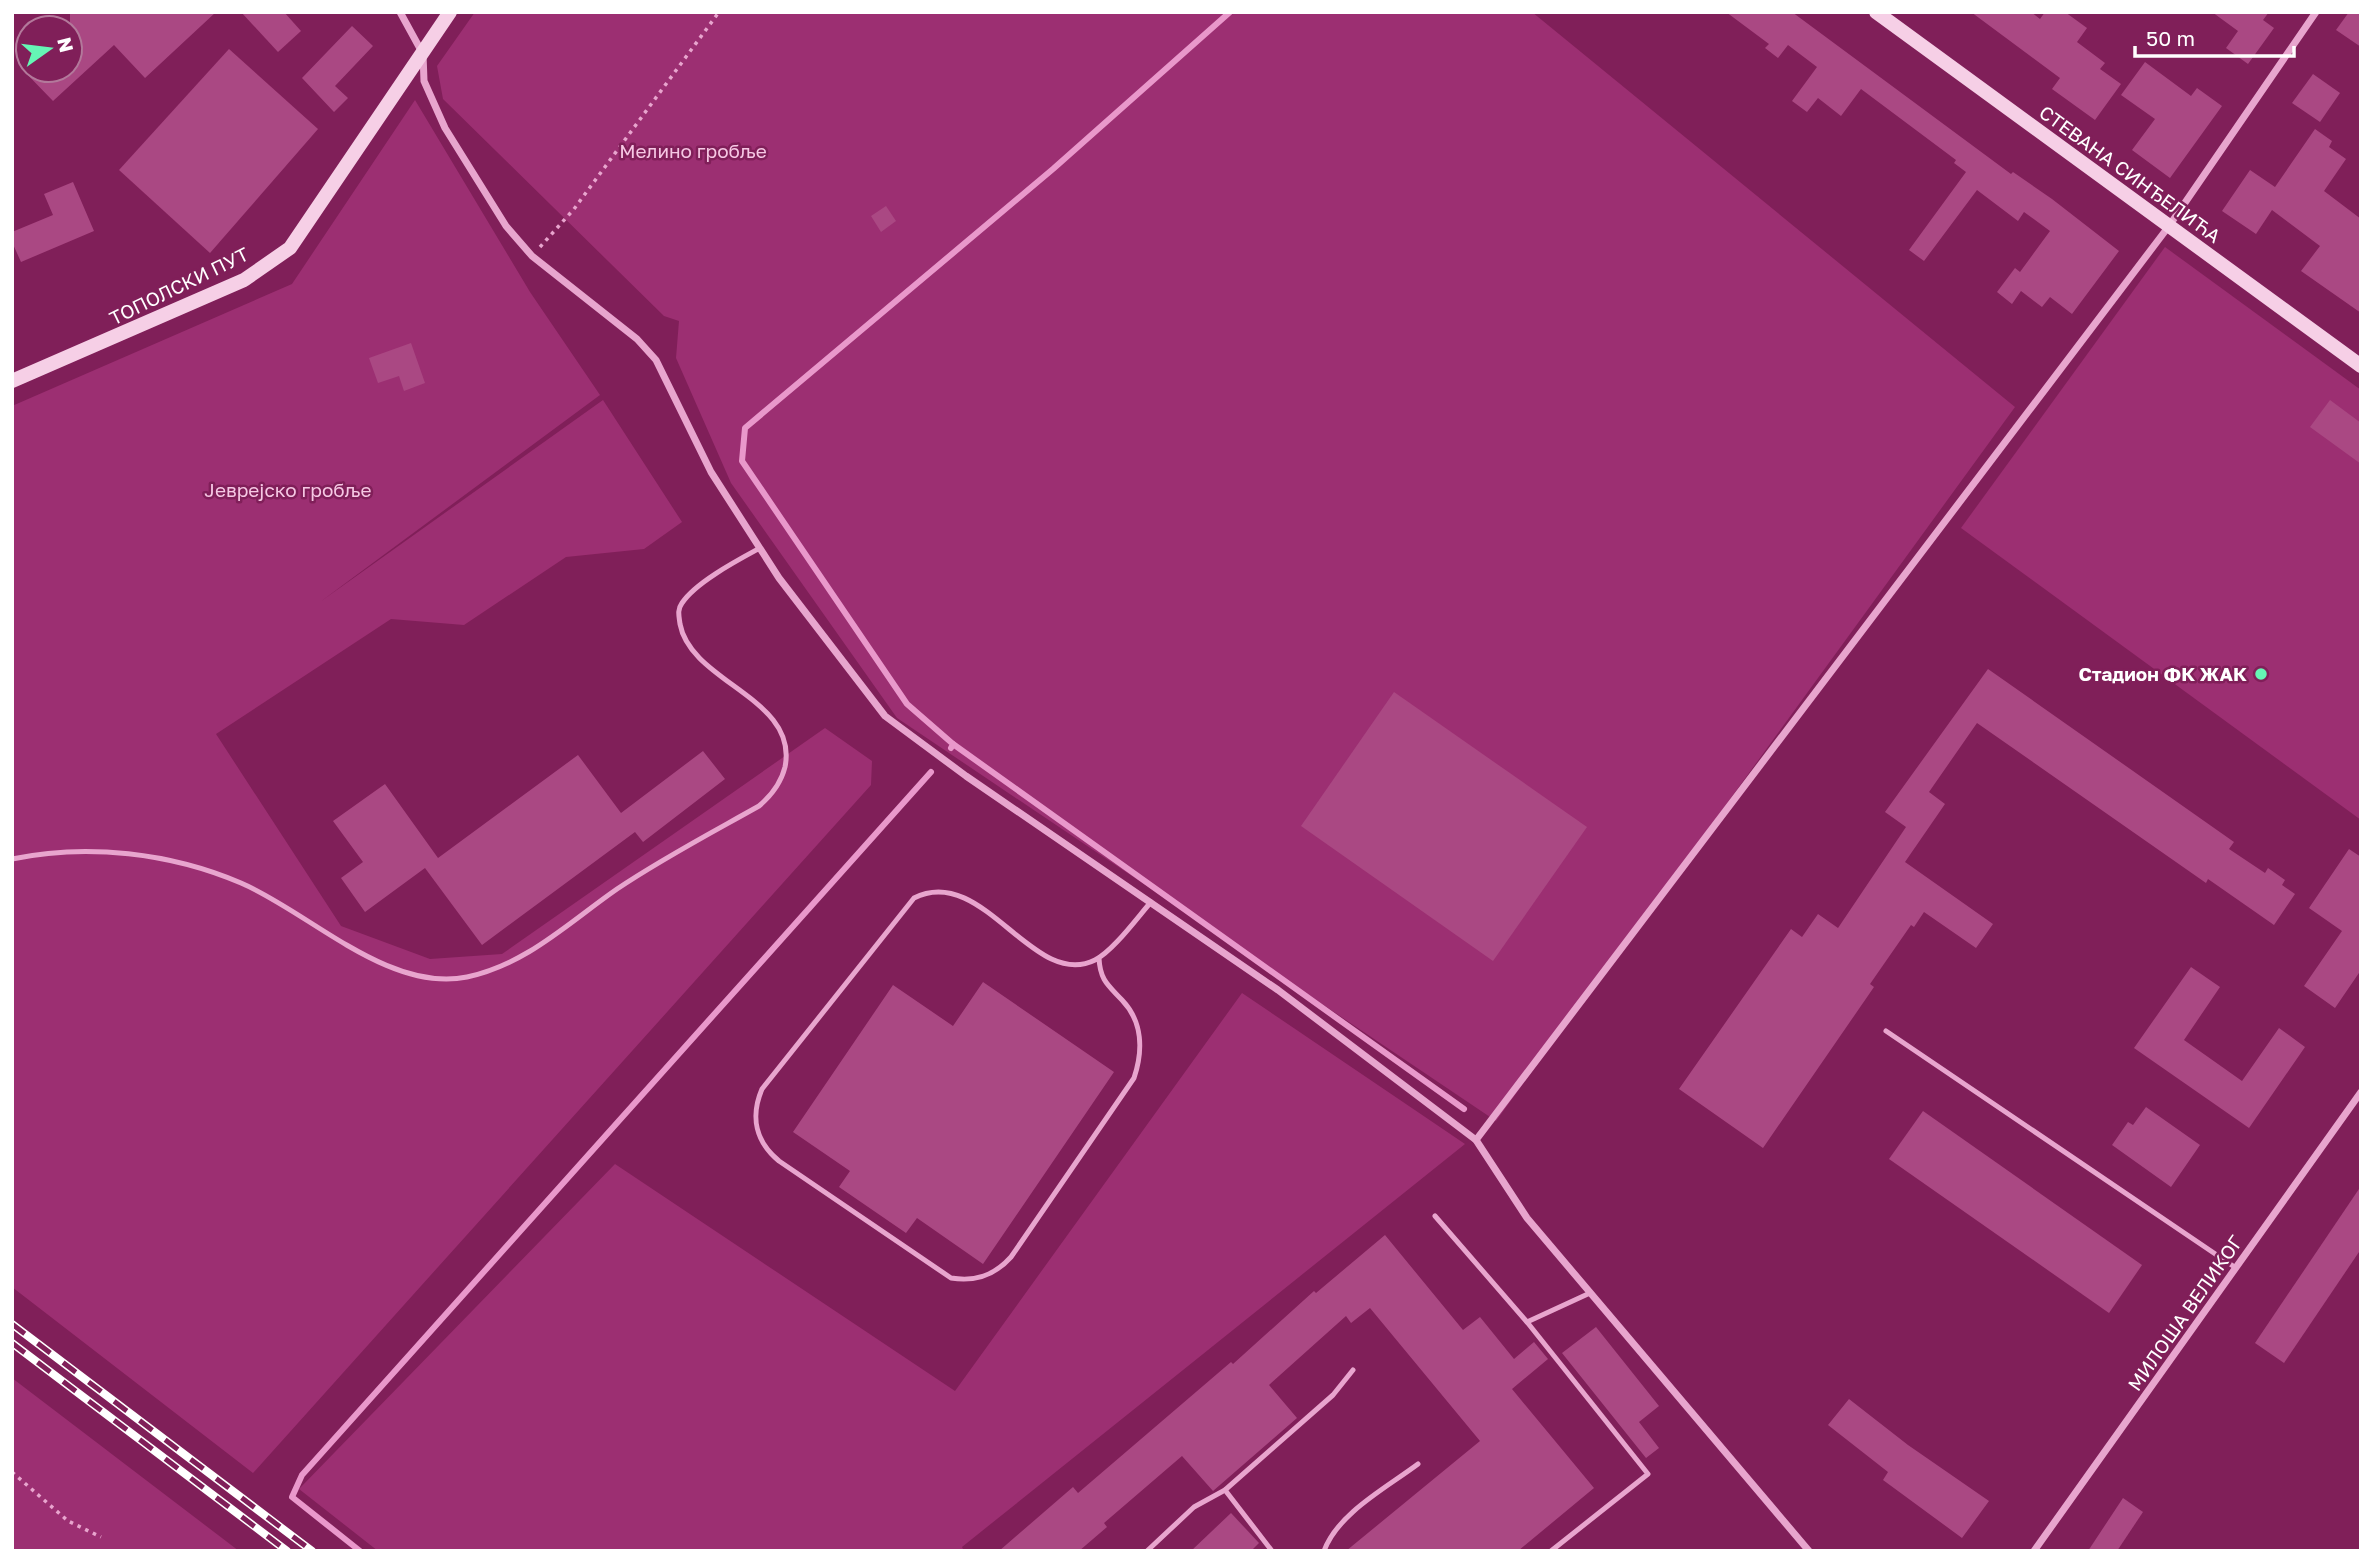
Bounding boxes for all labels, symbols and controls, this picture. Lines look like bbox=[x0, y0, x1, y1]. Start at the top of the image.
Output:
north arrow bbox=[14, 14, 84, 84]
scale bar bbox=[2135, 14, 2294, 58]
text: 50 m bbox=[2146, 25, 2195, 51]
text: N bbox=[53, 35, 79, 55]
street label: СТЕВАНА СИНЂЕЛИЋА bbox=[2035, 100, 2226, 247]
park label: Мелино гробље bbox=[619, 139, 767, 162]
street label: ТОПОЛСКИ ПУТ bbox=[105, 242, 252, 329]
park label: Јеврејско гробље bbox=[204, 478, 372, 501]
place label: Стадион ФК ЖАК bbox=[2078, 662, 2247, 685]
marker: Стадион ФК ЖАК bbox=[2253, 666, 2269, 682]
street label: МИЛОША ВЕЛИКОГ bbox=[2122, 1230, 2247, 1395]

